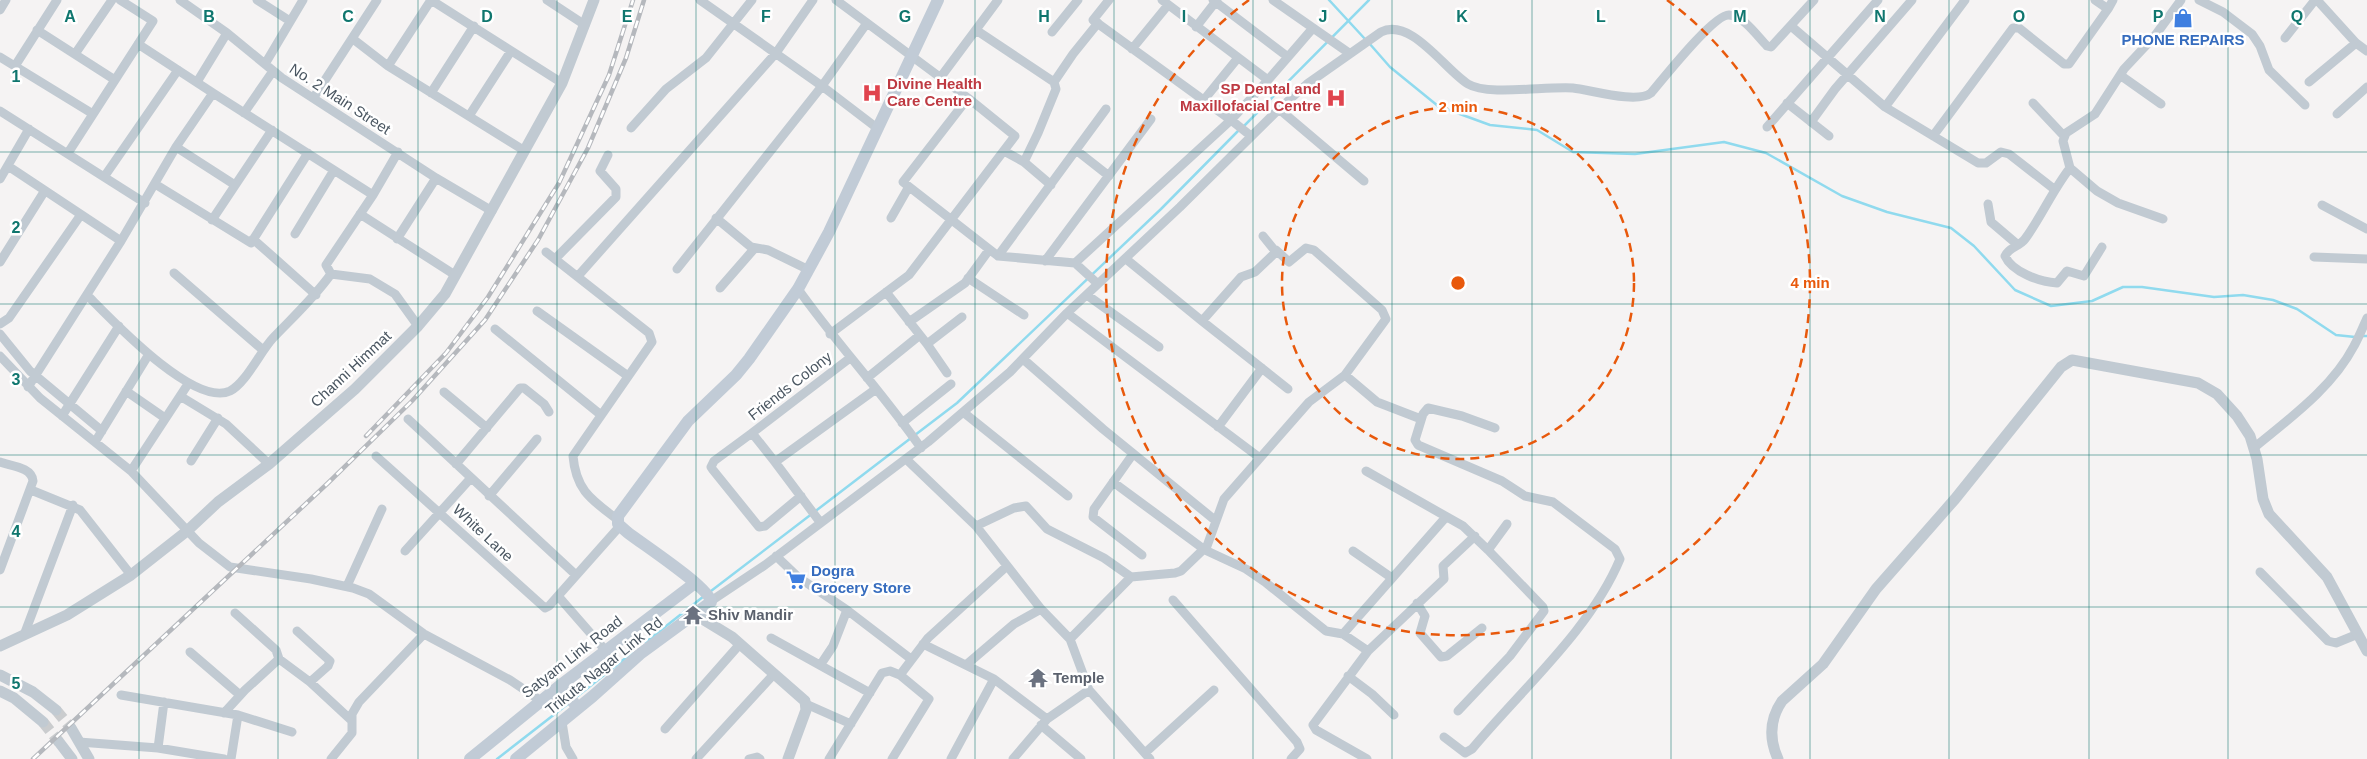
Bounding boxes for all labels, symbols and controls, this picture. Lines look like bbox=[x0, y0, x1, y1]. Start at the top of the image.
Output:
shop icon: PHONE REPAIRS bbox=[2172, 7, 2194, 29]
text: A bbox=[64, 8, 76, 25]
text: B bbox=[203, 8, 215, 25]
text: C bbox=[342, 8, 354, 25]
text: D bbox=[481, 8, 493, 25]
text: E bbox=[622, 8, 633, 25]
text: F bbox=[761, 8, 771, 25]
text: G bbox=[899, 8, 911, 25]
text: H bbox=[1038, 8, 1050, 25]
text: I bbox=[1182, 8, 1186, 25]
text: J bbox=[1319, 8, 1327, 25]
text: K bbox=[1456, 8, 1468, 25]
text: L bbox=[1596, 8, 1606, 25]
text: M bbox=[1733, 8, 1747, 25]
text: N bbox=[1874, 8, 1886, 25]
text: O bbox=[2013, 8, 2025, 25]
text: P bbox=[2153, 8, 2164, 25]
text: Q bbox=[2291, 8, 2303, 25]
place label: PHONE REPAIRS bbox=[2121, 31, 2245, 48]
street label: No. 2 Main Street bbox=[287, 60, 395, 138]
text: 1 bbox=[12, 68, 21, 85]
place label: Divine Health Care Centre bbox=[887, 75, 982, 109]
place label: SP Dental and Maxillofacial Centre bbox=[1180, 80, 1321, 114]
hospital icon: Divine Health Care Centre bbox=[861, 82, 883, 104]
hospital icon: SP Dental and Maxillofacial Centre bbox=[1325, 87, 1347, 109]
text: 2 min bbox=[1438, 98, 1478, 115]
text: 2 bbox=[12, 219, 21, 236]
centre of rings bbox=[1449, 274, 1467, 292]
text: 4 min bbox=[1790, 274, 1830, 291]
street label: Channi Himmat bbox=[307, 327, 395, 410]
street label: Friends Colony bbox=[745, 348, 835, 423]
text: 3 bbox=[12, 371, 21, 388]
street label: White Lane bbox=[450, 501, 517, 565]
text: 4 bbox=[12, 523, 21, 540]
place label: Dogra Grocery Store bbox=[811, 562, 911, 596]
supermarket icon: Dogra Grocery Store bbox=[785, 569, 807, 591]
temple icon: Shiv Mandir bbox=[682, 604, 704, 626]
place label: Shiv Mandir bbox=[708, 606, 793, 623]
street label: Satyam Link Road bbox=[518, 612, 625, 701]
street label: Trikuta Nagar Link Rd bbox=[542, 613, 666, 718]
temple icon: Temple bbox=[1027, 667, 1049, 689]
place label: Temple bbox=[1053, 669, 1104, 686]
text: 5 bbox=[12, 675, 21, 692]

